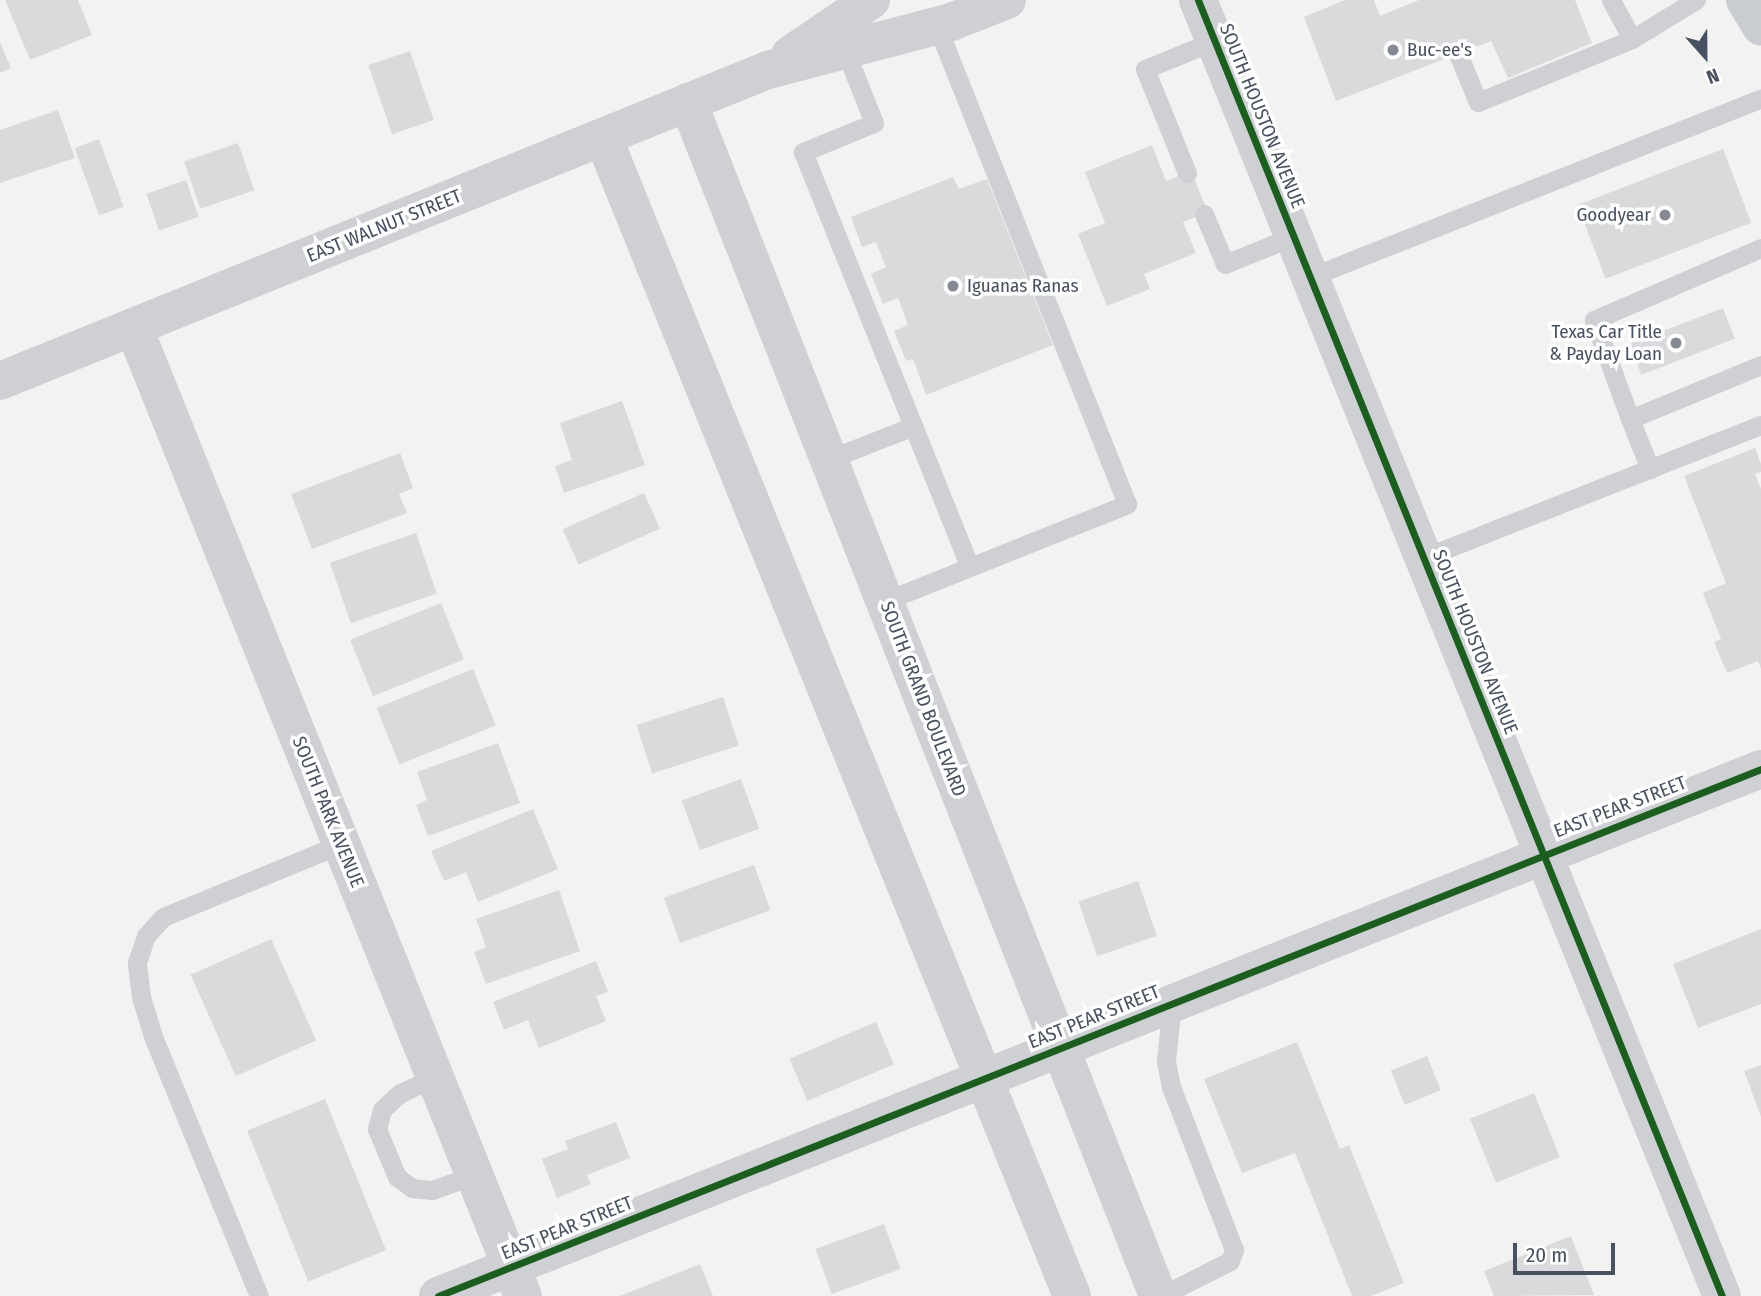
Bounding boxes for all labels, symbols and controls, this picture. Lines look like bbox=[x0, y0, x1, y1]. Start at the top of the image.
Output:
street label: SOUTH HOUSTON AVENUE bbox=[1215, 21, 1309, 211]
north arrow bbox=[1670, 21, 1740, 91]
place label: Buc-ee's bbox=[1407, 39, 1472, 61]
marker: Buc-ee's bbox=[1385, 42, 1401, 58]
text: N bbox=[1703, 63, 1722, 89]
street label: EAST WALNUT STREET bbox=[303, 185, 465, 267]
place label: Goodyear bbox=[1576, 204, 1651, 226]
marker: Goodyear bbox=[1657, 207, 1673, 223]
place label: Iguanas Ranas bbox=[967, 275, 1079, 297]
marker: Iguanas Ranas bbox=[945, 278, 961, 294]
place label: Texas Car Title & Payday Loan bbox=[1549, 321, 1662, 365]
marker: Texas Car Title & Payday Loan bbox=[1668, 335, 1684, 351]
street label: SOUTH HOUSTON AVENUE bbox=[1428, 547, 1522, 737]
street label: SOUTH GRAND BOULEVARD bbox=[875, 598, 971, 800]
street label: SOUTH PARK AVENUE bbox=[287, 733, 369, 891]
street label: EAST PEAR STREET bbox=[1551, 771, 1689, 843]
street label: EAST PEAR STREET bbox=[1025, 980, 1163, 1054]
street label: EAST PEAR STREET bbox=[498, 1191, 636, 1265]
scale bar bbox=[1516, 1230, 1618, 1274]
text: 20 m bbox=[1526, 1242, 1567, 1268]

